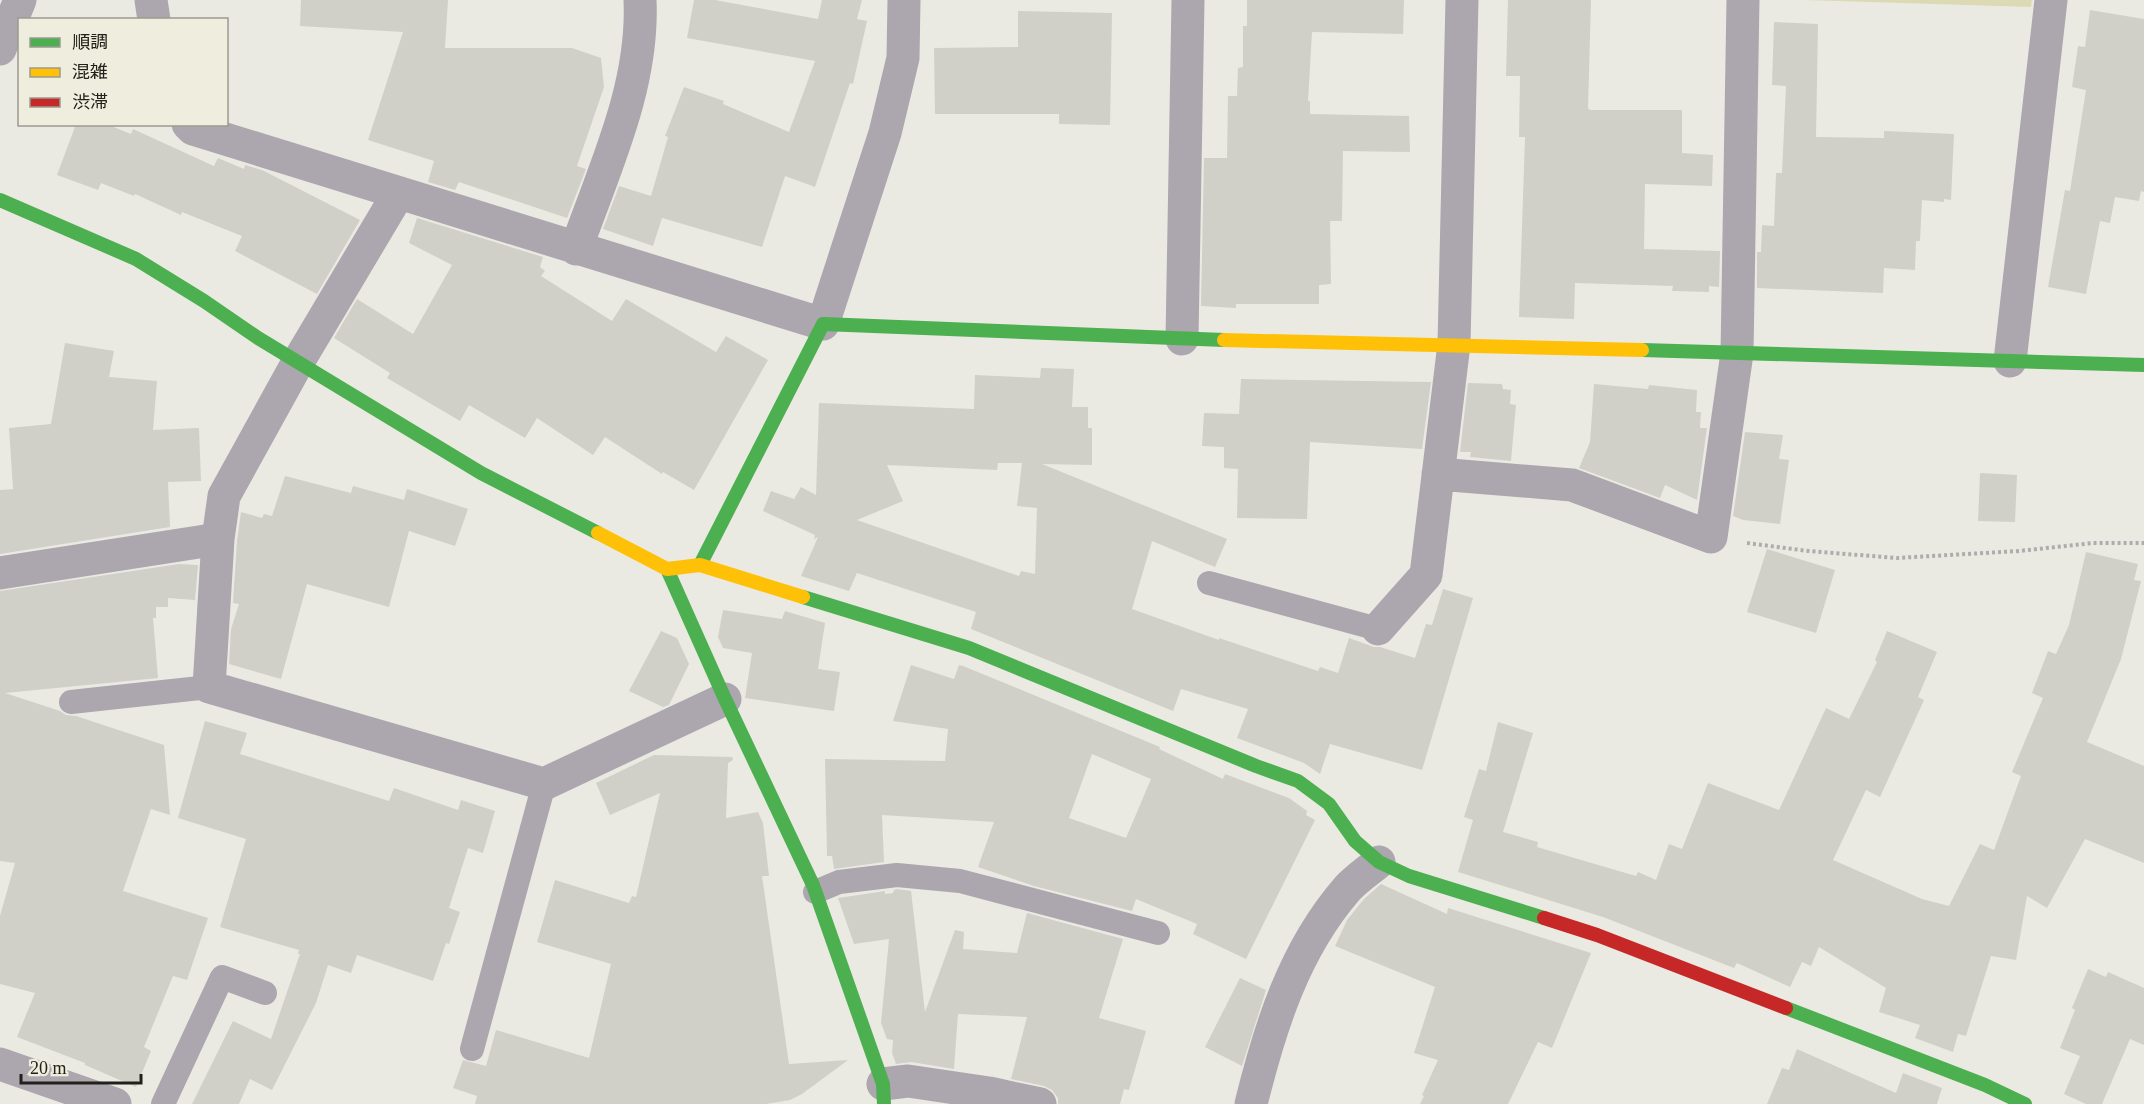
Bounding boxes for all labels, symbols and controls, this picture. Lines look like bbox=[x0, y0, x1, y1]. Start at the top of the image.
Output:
legend bbox=[18, 18, 228, 126]
text: 順調 bbox=[72, 32, 108, 52]
text: 混雑 bbox=[72, 62, 108, 82]
text: 渋滞 bbox=[72, 92, 108, 112]
scale bar bbox=[21, 1047, 141, 1085]
text: 20 m bbox=[30, 1058, 67, 1078]

